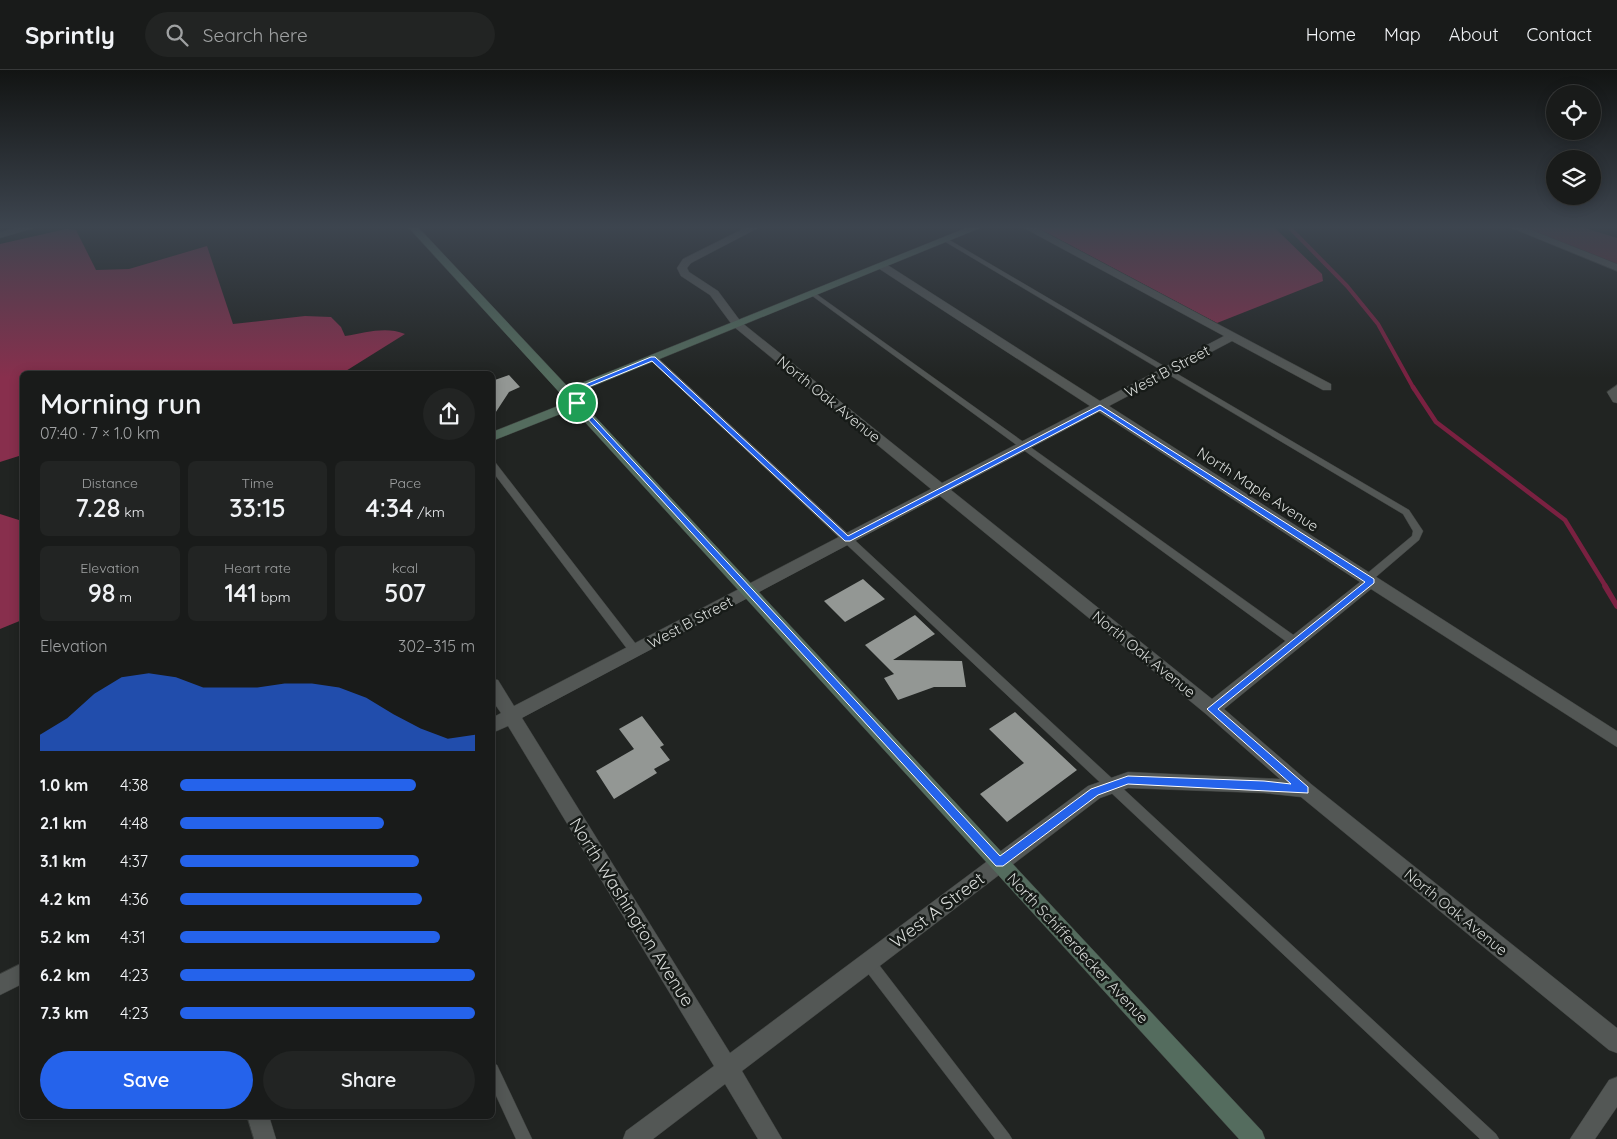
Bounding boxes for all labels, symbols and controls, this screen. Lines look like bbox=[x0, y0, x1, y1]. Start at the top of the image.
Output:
search box bbox=[145, 12, 495, 57]
text: Sprintly bbox=[25, 20, 115, 50]
icon: search bbox=[163, 21, 191, 49]
text: Search here bbox=[203, 23, 308, 47]
text: Home bbox=[1306, 23, 1356, 46]
text: Map bbox=[1384, 23, 1421, 46]
text: About bbox=[1449, 23, 1499, 46]
text: Contact bbox=[1527, 23, 1592, 46]
map controls bbox=[1546, 85, 1601, 205]
button: locate bbox=[1546, 85, 1601, 140]
button: layers bbox=[1546, 150, 1601, 205]
street label: West B Street bbox=[1121, 341, 1213, 401]
street label: North Oak Avenue bbox=[773, 352, 885, 446]
pin bbox=[556, 382, 598, 424]
text: Morning run bbox=[40, 386, 201, 421]
button: share bbox=[423, 388, 475, 440]
icon: arrive bbox=[563, 389, 591, 417]
text: 07:40 · 7 × 1.0 km bbox=[40, 423, 160, 443]
street label: North Maple Avenue bbox=[1194, 443, 1322, 535]
text: Distance bbox=[82, 474, 138, 492]
text: Time bbox=[241, 474, 274, 492]
text: Pace bbox=[389, 474, 421, 492]
text: 7.28 bbox=[75, 492, 120, 523]
text: 33:15 bbox=[229, 492, 286, 523]
text: 4:34 bbox=[366, 492, 413, 523]
text: km bbox=[120, 503, 144, 521]
text: /km bbox=[413, 503, 445, 521]
text: Elevation bbox=[80, 559, 139, 577]
text: Heart rate bbox=[224, 559, 291, 577]
text: kcal bbox=[392, 559, 418, 577]
text: 98 bbox=[88, 577, 115, 608]
text: 141 bbox=[224, 577, 257, 608]
text: 507 bbox=[384, 577, 426, 608]
text: m bbox=[115, 588, 132, 606]
text: bpm bbox=[257, 588, 291, 606]
street label: West B Street bbox=[644, 592, 736, 652]
street label: North Oak Avenue bbox=[1088, 607, 1200, 701]
text: Elevation bbox=[40, 636, 107, 656]
text: 302–315 m bbox=[398, 636, 475, 656]
text: 1.0 km bbox=[40, 775, 88, 795]
text: 4:38 bbox=[120, 775, 148, 795]
text: 2.1 km bbox=[40, 813, 87, 833]
text: 4:48 bbox=[120, 813, 149, 833]
street label: North Washington Avenue bbox=[564, 813, 700, 1011]
text: 3.1 km bbox=[40, 851, 86, 871]
text: 4:37 bbox=[120, 851, 148, 871]
street label: North Oak Avenue bbox=[1400, 865, 1512, 959]
street label: West A Street bbox=[885, 867, 989, 953]
street label: North Schifferdecker Avenue bbox=[1003, 869, 1153, 1027]
text: 4.2 km bbox=[40, 889, 91, 909]
text: 4:36 bbox=[120, 889, 148, 909]
text: 5.2 km bbox=[40, 927, 90, 947]
text: 4:31 bbox=[120, 927, 146, 947]
text: 6.2 km bbox=[40, 965, 90, 985]
text: 4:23 bbox=[120, 965, 149, 985]
text: 7.3 km bbox=[40, 1003, 89, 1023]
text: 4:23 bbox=[120, 1003, 149, 1023]
button: Save bbox=[40, 1051, 253, 1109]
button: Share bbox=[263, 1051, 475, 1109]

